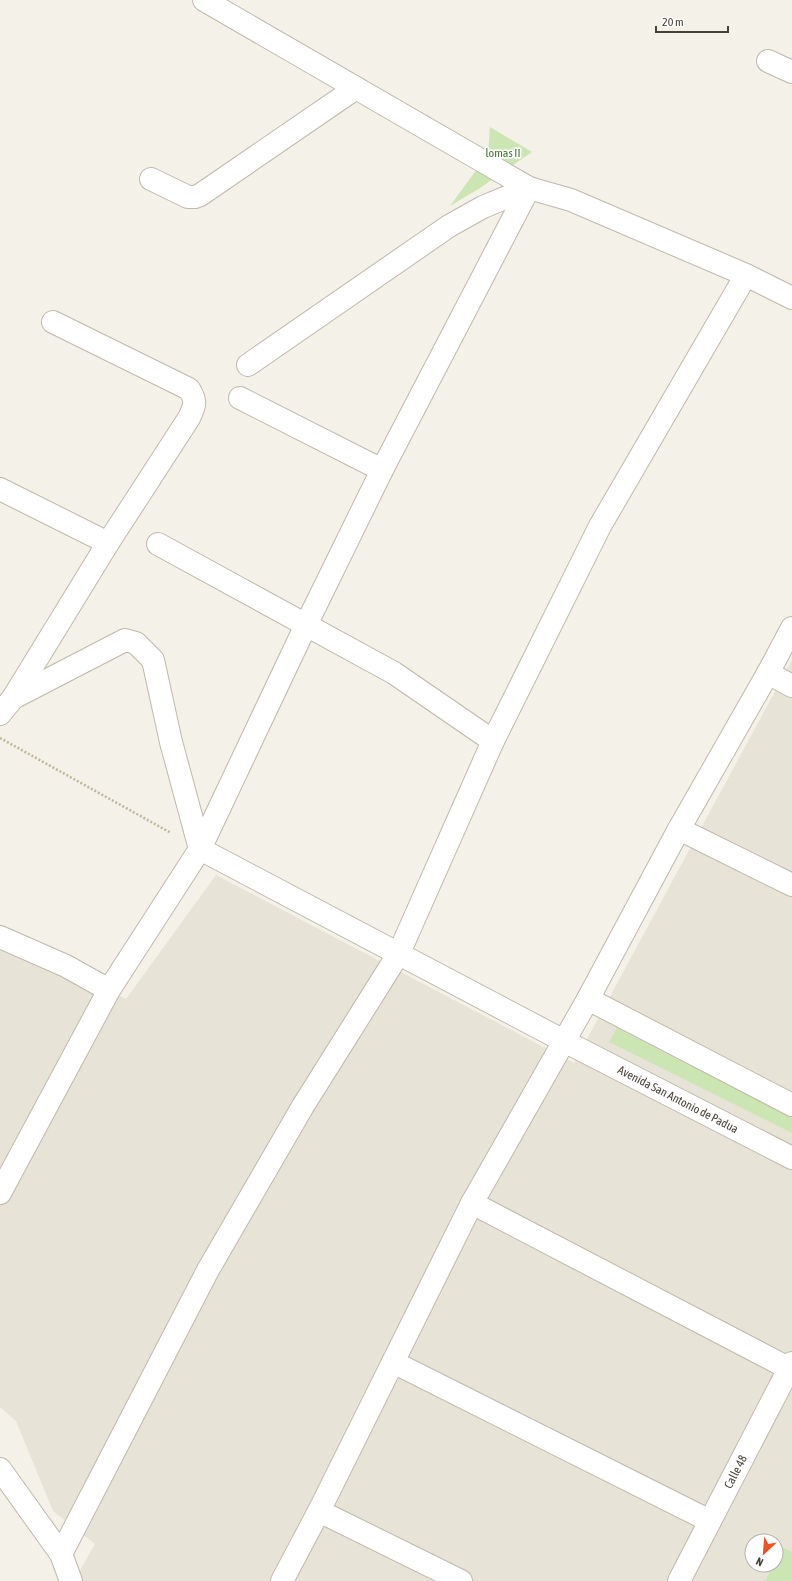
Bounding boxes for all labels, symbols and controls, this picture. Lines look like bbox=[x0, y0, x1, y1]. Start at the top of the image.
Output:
scale bar bbox=[656, 8, 728, 34]
text: 20 m bbox=[662, 15, 684, 29]
park label: lomas II bbox=[486, 146, 520, 160]
street label: Avenida San Antonio de Padua bbox=[615, 1063, 741, 1136]
street label: Calle 48 bbox=[721, 1452, 750, 1491]
north arrow bbox=[744, 1533, 784, 1573]
text: N bbox=[754, 1555, 765, 1569]

